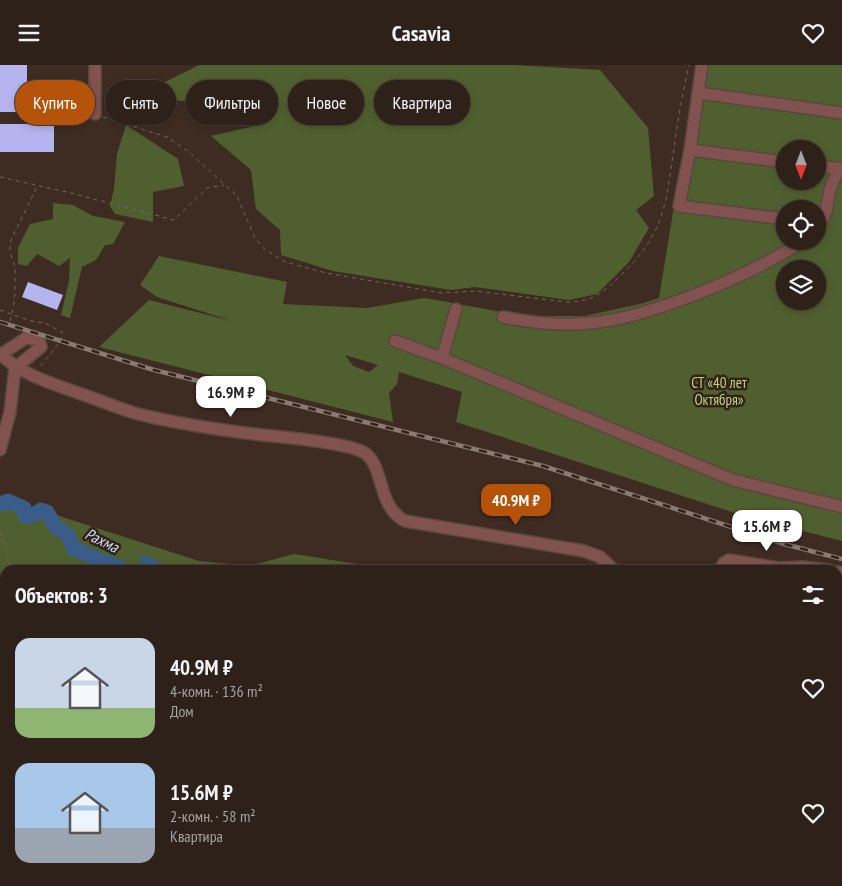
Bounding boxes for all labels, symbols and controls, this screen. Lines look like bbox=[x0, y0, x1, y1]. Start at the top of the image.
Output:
icon: menu bbox=[15, 19, 43, 47]
text: Casavia bbox=[392, 19, 450, 47]
icon: heart bbox=[799, 19, 827, 47]
chip: Купить bbox=[15, 80, 95, 125]
chip: Снять bbox=[105, 80, 176, 125]
chip: Фильтры bbox=[186, 80, 278, 125]
chip: Новое bbox=[288, 80, 364, 125]
chip: Квартира bbox=[374, 80, 470, 125]
north arrow bbox=[776, 140, 826, 190]
map controls bbox=[776, 140, 826, 310]
button: locate bbox=[776, 200, 826, 250]
button: layers bbox=[776, 260, 826, 310]
park label: СТ «40 лет Октября» bbox=[691, 373, 747, 409]
pin: 16.9M ₽ bbox=[185, 375, 277, 418]
text: 16.9M ₽ bbox=[207, 382, 255, 402]
pin: 40.9M ₽ bbox=[470, 483, 562, 526]
text: 40.9M ₽ bbox=[492, 490, 540, 510]
pin: 15.6M ₽ bbox=[721, 509, 813, 552]
text: 15.6M ₽ bbox=[743, 516, 791, 536]
water label: Рахма bbox=[82, 523, 123, 557]
icon: filters bbox=[799, 581, 827, 609]
text: Объектов: 3 bbox=[15, 582, 108, 609]
text: 40.9M ₽ bbox=[170, 654, 233, 681]
icon: home bbox=[55, 658, 115, 718]
icon: heart bbox=[799, 674, 827, 702]
text: 4-комн. · 136 m² bbox=[170, 681, 263, 701]
text: Дом bbox=[170, 701, 194, 721]
text: 15.6M ₽ bbox=[170, 779, 233, 806]
icon: home bbox=[55, 783, 115, 843]
icon: heart bbox=[799, 799, 827, 827]
text: 2-комн. · 58 m² bbox=[170, 806, 256, 826]
text: Квартира bbox=[170, 826, 223, 846]

